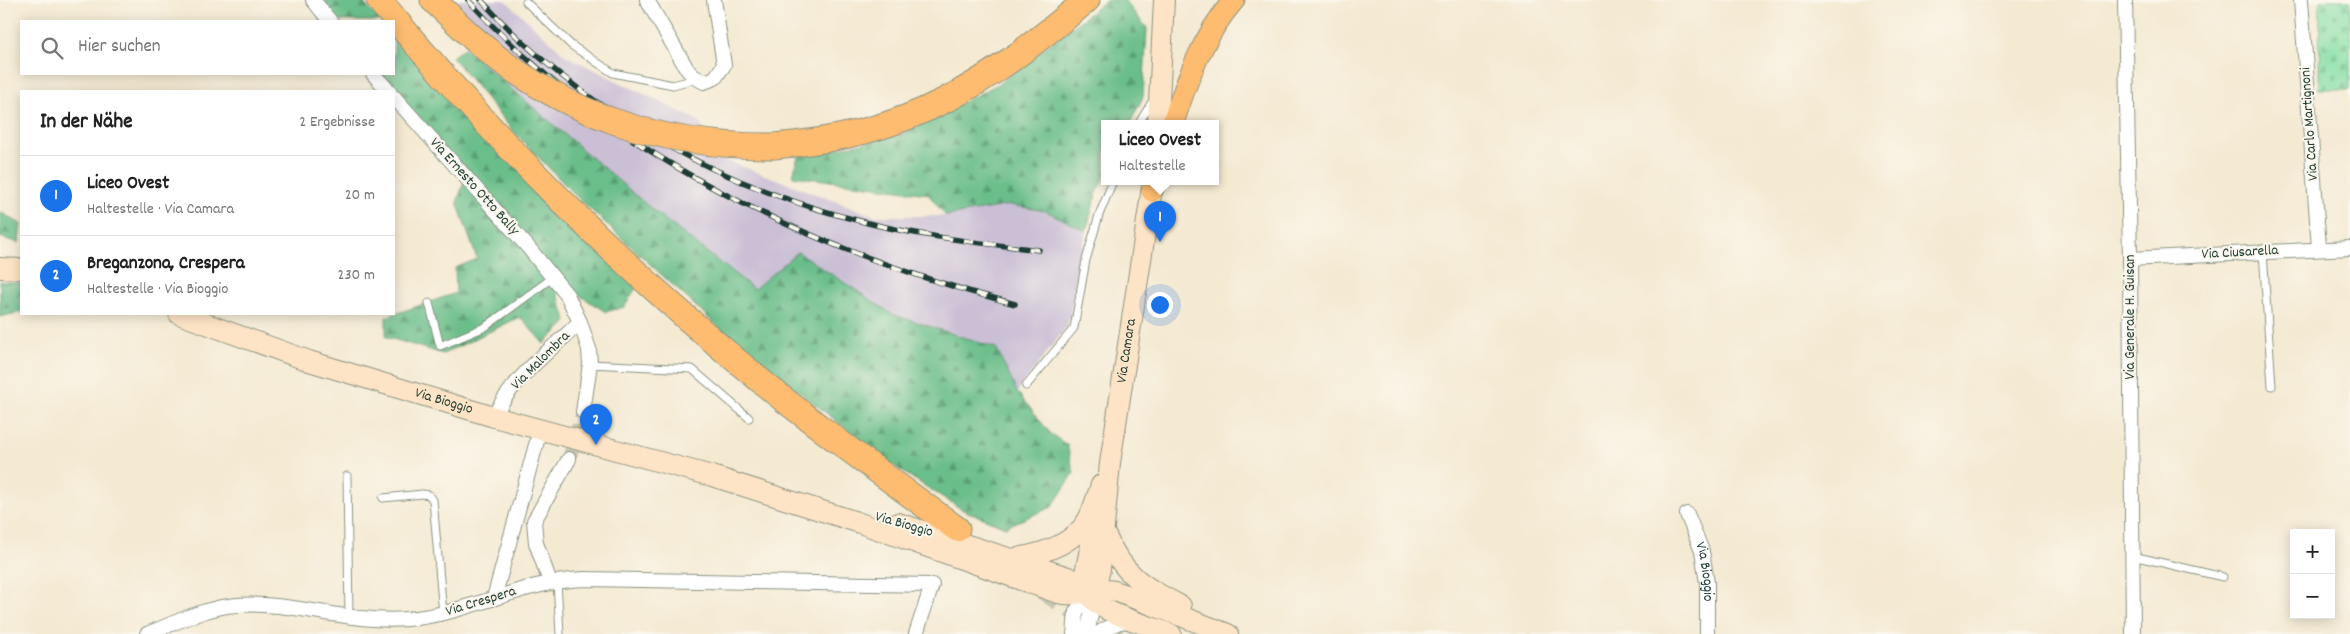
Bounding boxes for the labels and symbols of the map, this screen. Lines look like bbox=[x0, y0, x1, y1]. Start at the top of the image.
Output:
street label: Via Carlo Martignoni bbox=[2295, 66, 2325, 181]
street label: Via Ernesto Otto Bally bbox=[424, 133, 525, 242]
pin: 1 bbox=[1144, 201, 1176, 242]
street label: Via Ciusarella bbox=[2201, 240, 2280, 266]
street label: Via Generale H. Guisan bbox=[2120, 254, 2142, 380]
your location bbox=[1147, 292, 1173, 318]
street label: Via Camara bbox=[1111, 316, 1143, 385]
street label: Via Malombra bbox=[506, 326, 576, 396]
street label: Via Bioggio bbox=[412, 383, 476, 421]
pin: 2 bbox=[580, 404, 612, 445]
street label: Via Bioggio bbox=[872, 506, 936, 544]
street label: Via Bioggio bbox=[1689, 539, 1718, 602]
street label: Via Crespera bbox=[443, 581, 520, 623]

